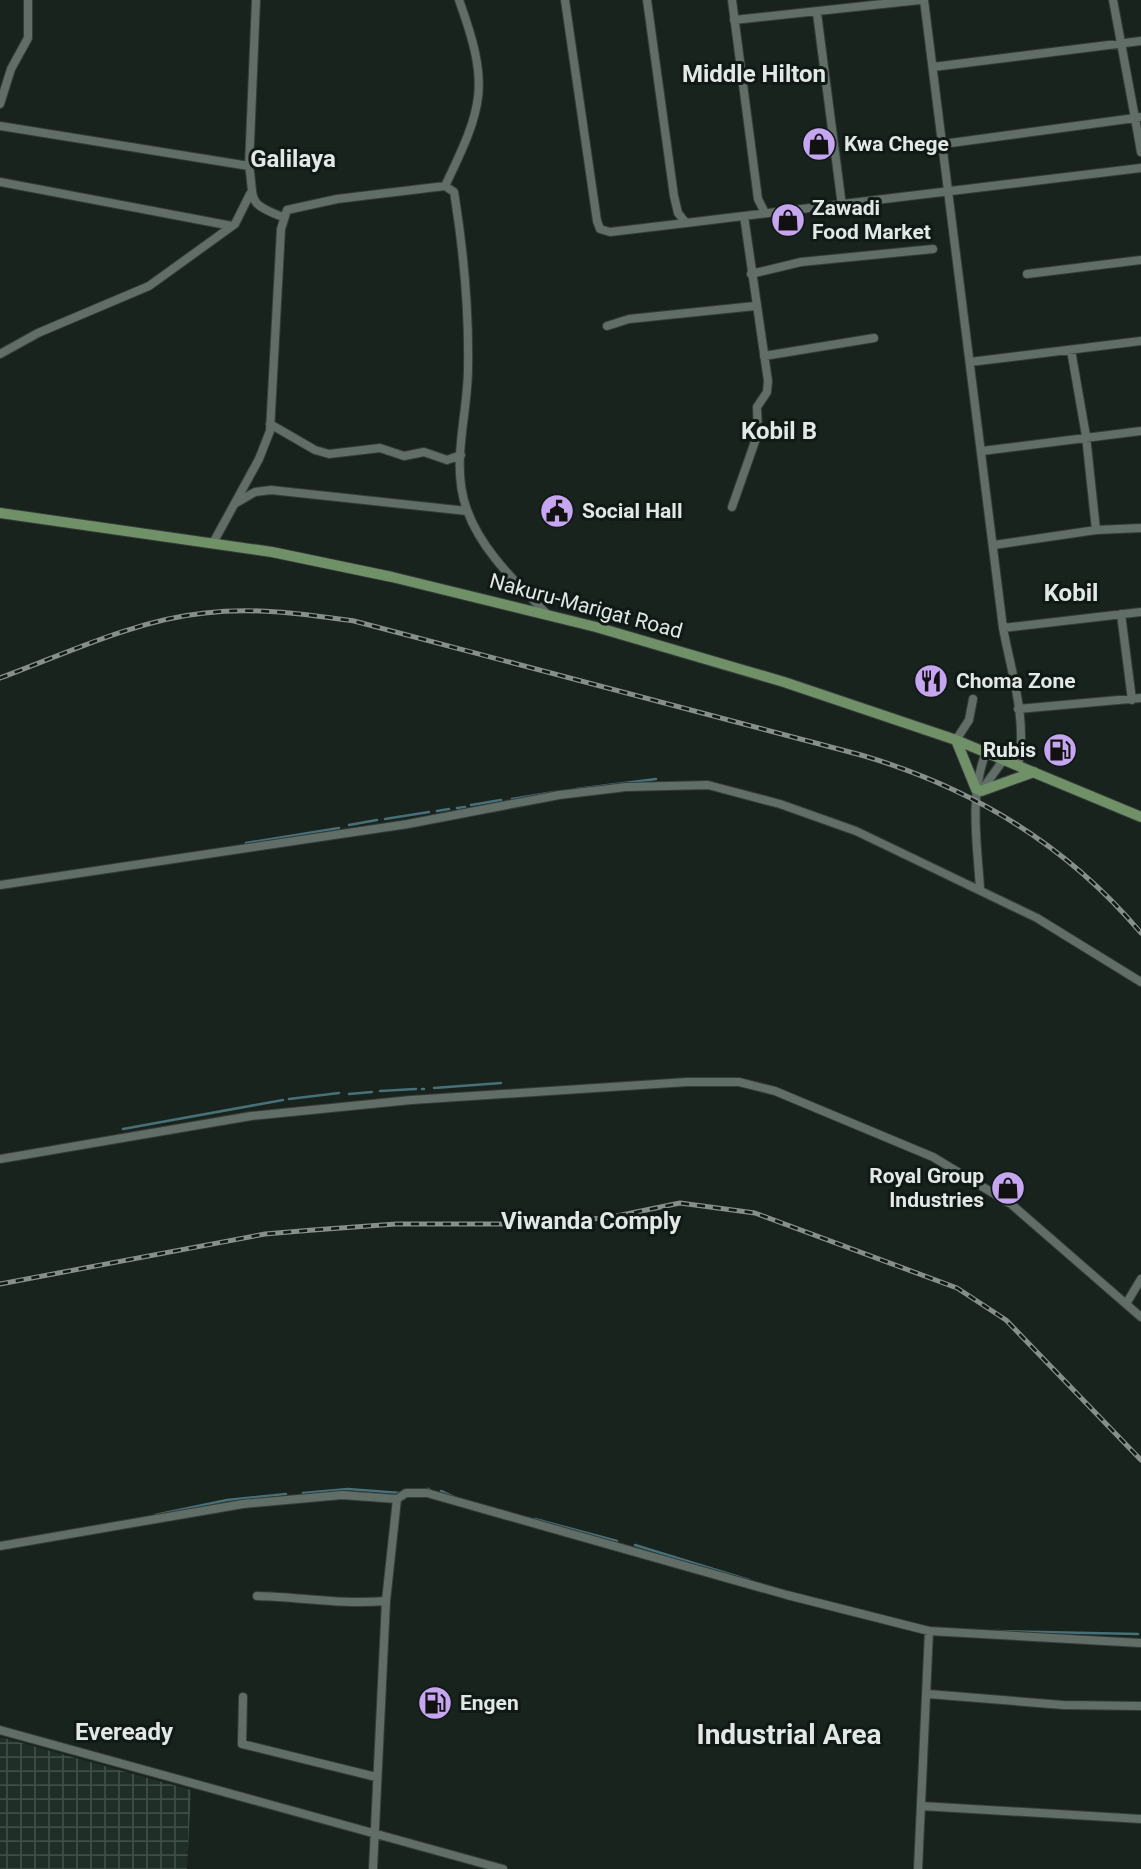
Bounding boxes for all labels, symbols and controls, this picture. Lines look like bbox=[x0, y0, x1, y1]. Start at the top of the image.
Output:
district label: Middle Hilton bbox=[682, 60, 826, 88]
shop icon: Kwa Chege bbox=[800, 125, 838, 163]
place label: Kwa Chege bbox=[844, 132, 949, 156]
district label: Galilaya bbox=[250, 145, 336, 173]
place label: Zawadi Food Market bbox=[812, 196, 931, 244]
shop icon: Zawadi Food Market bbox=[769, 201, 807, 239]
district label: Kobil B bbox=[741, 417, 817, 445]
public building icon: Social Hall bbox=[538, 492, 576, 530]
place label: Social Hall bbox=[582, 499, 682, 523]
street label: Nakuru-Marigat Road bbox=[487, 569, 685, 643]
district label: Kobil bbox=[1044, 579, 1098, 607]
restaurant icon: Choma Zone bbox=[912, 662, 950, 700]
place label: Choma Zone bbox=[956, 669, 1076, 693]
fuel station icon: Rubis bbox=[1041, 731, 1079, 769]
place label: Rubis bbox=[983, 738, 1036, 762]
place label: Royal Group Industries bbox=[869, 1164, 984, 1212]
shop icon: Royal Group Industries bbox=[989, 1169, 1027, 1207]
district label: Viwanda Comply bbox=[501, 1207, 682, 1235]
fuel station icon: Engen bbox=[416, 1684, 454, 1722]
place label: Engen bbox=[460, 1691, 519, 1715]
district label: Eveready bbox=[75, 1718, 174, 1746]
district label: Industrial Area bbox=[696, 1718, 882, 1751]

